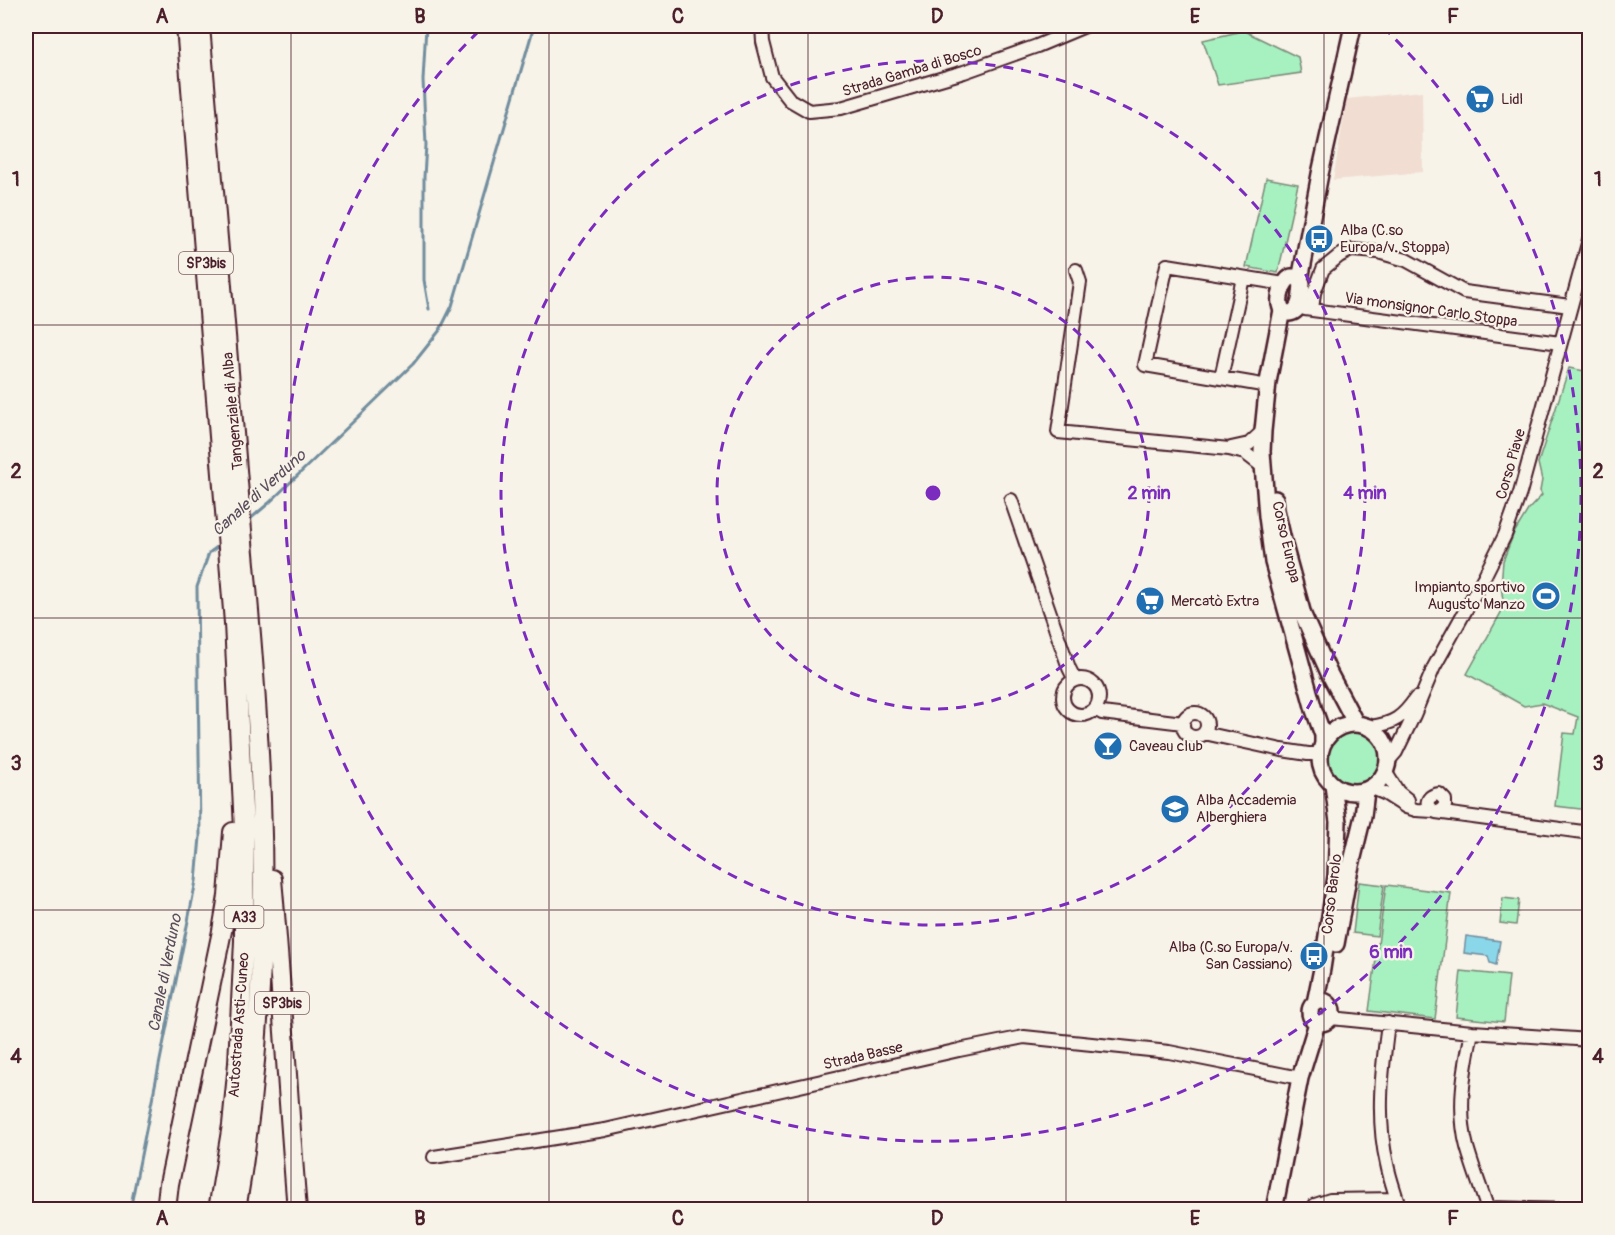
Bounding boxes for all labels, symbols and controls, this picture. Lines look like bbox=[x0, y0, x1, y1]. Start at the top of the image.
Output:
text: A bbox=[156, 4, 169, 29]
text: B bbox=[414, 4, 426, 29]
text: C bbox=[672, 4, 684, 29]
text: D bbox=[931, 4, 944, 29]
text: E bbox=[1190, 4, 1201, 29]
text: F bbox=[1447, 4, 1459, 29]
street label: Strada Gamba di Bosco bbox=[840, 41, 984, 101]
supermarket icon: Lidl bbox=[1464, 83, 1496, 115]
place label: Lidl bbox=[1501, 90, 1523, 109]
text: 1 bbox=[12, 167, 20, 192]
text: 1 bbox=[1594, 167, 1602, 192]
place label: Alba (C.so Europa/v. Stoppa) bbox=[1340, 221, 1451, 257]
bus stop icon: Alba (C.so Europa/v. Stoppa) bbox=[1303, 223, 1335, 255]
road number: SP3bis bbox=[179, 252, 233, 274]
street label: Via monsignor Carlo Stoppa bbox=[1343, 288, 1519, 332]
street label: Tangenziale di Alba bbox=[218, 351, 248, 471]
street label: Corso Piave bbox=[1492, 426, 1530, 502]
water label: Canale di Verduno bbox=[208, 445, 311, 540]
text: 2 bbox=[10, 459, 22, 484]
text: 2 bbox=[1592, 459, 1604, 484]
text: 2 min bbox=[1127, 482, 1171, 505]
text: 4 min bbox=[1343, 482, 1387, 505]
centre of rings bbox=[923, 483, 943, 503]
street label: Corso Europa bbox=[1267, 499, 1305, 585]
place label: Impianto sportivo Augusto Manzo bbox=[1414, 578, 1525, 614]
sports icon: Impianto sportivo Augusto Manzo bbox=[1530, 580, 1562, 612]
supermarket icon: Mercatò Extra bbox=[1134, 585, 1166, 617]
place label: Mercatò Extra bbox=[1171, 592, 1259, 611]
bar icon: Caveau club bbox=[1092, 730, 1124, 762]
place label: Caveau club bbox=[1129, 737, 1203, 756]
text: 3 bbox=[10, 751, 22, 776]
text: 3 bbox=[1592, 751, 1604, 776]
place label: Alba Accademia Alberghiera bbox=[1196, 791, 1297, 827]
school or university icon: Alba Accademia Alberghiera bbox=[1159, 793, 1191, 825]
street label: Corso Barolo bbox=[1318, 853, 1346, 935]
road number: A33 bbox=[224, 906, 264, 928]
water label: Canale di Verduno bbox=[144, 911, 186, 1034]
place label: Alba (C.so Europa/v. San Cassiano) bbox=[1168, 938, 1293, 974]
bus stop icon: Alba (C.so Europa/v. San Cassiano) bbox=[1298, 940, 1330, 972]
text: 6 min bbox=[1369, 941, 1413, 964]
street label: Autostrada Asti-Cuneo bbox=[224, 952, 254, 1098]
road number: SP3bis bbox=[255, 992, 309, 1014]
street label: Strada Basse bbox=[821, 1038, 905, 1074]
text: 4 bbox=[10, 1044, 22, 1069]
text: 4 bbox=[1592, 1044, 1604, 1069]
text: A bbox=[156, 1206, 169, 1231]
text: B bbox=[414, 1206, 426, 1231]
text: C bbox=[672, 1206, 684, 1231]
text: D bbox=[931, 1206, 944, 1231]
text: E bbox=[1190, 1206, 1201, 1231]
text: F bbox=[1447, 1206, 1459, 1231]

